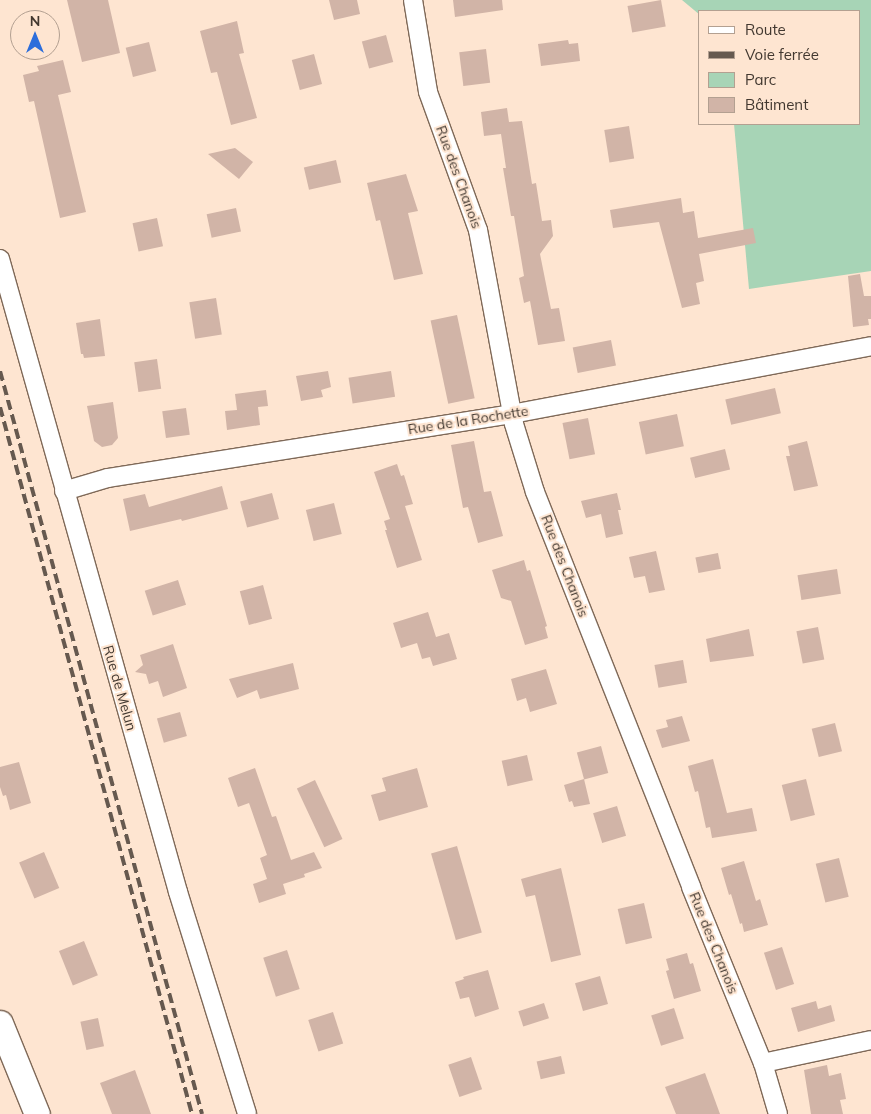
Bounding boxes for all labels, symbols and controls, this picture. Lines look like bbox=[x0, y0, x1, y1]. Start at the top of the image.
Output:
north arrow bbox=[10, 10, 60, 60]
legend bbox=[698, 10, 861, 125]
text: N bbox=[30, 12, 40, 30]
text: Route bbox=[745, 20, 786, 39]
text: Voie ferrée bbox=[745, 45, 819, 64]
text: Parc bbox=[745, 70, 776, 89]
text: Bâtiment bbox=[745, 95, 808, 114]
street label: Rue des Chanois bbox=[433, 123, 485, 231]
street label: Rue de la Rochette bbox=[407, 402, 529, 438]
street label: Rue des Chanois bbox=[538, 512, 592, 620]
street label: Rue de Melun bbox=[100, 643, 140, 733]
street label: Rue des Chanois bbox=[686, 890, 742, 996]

